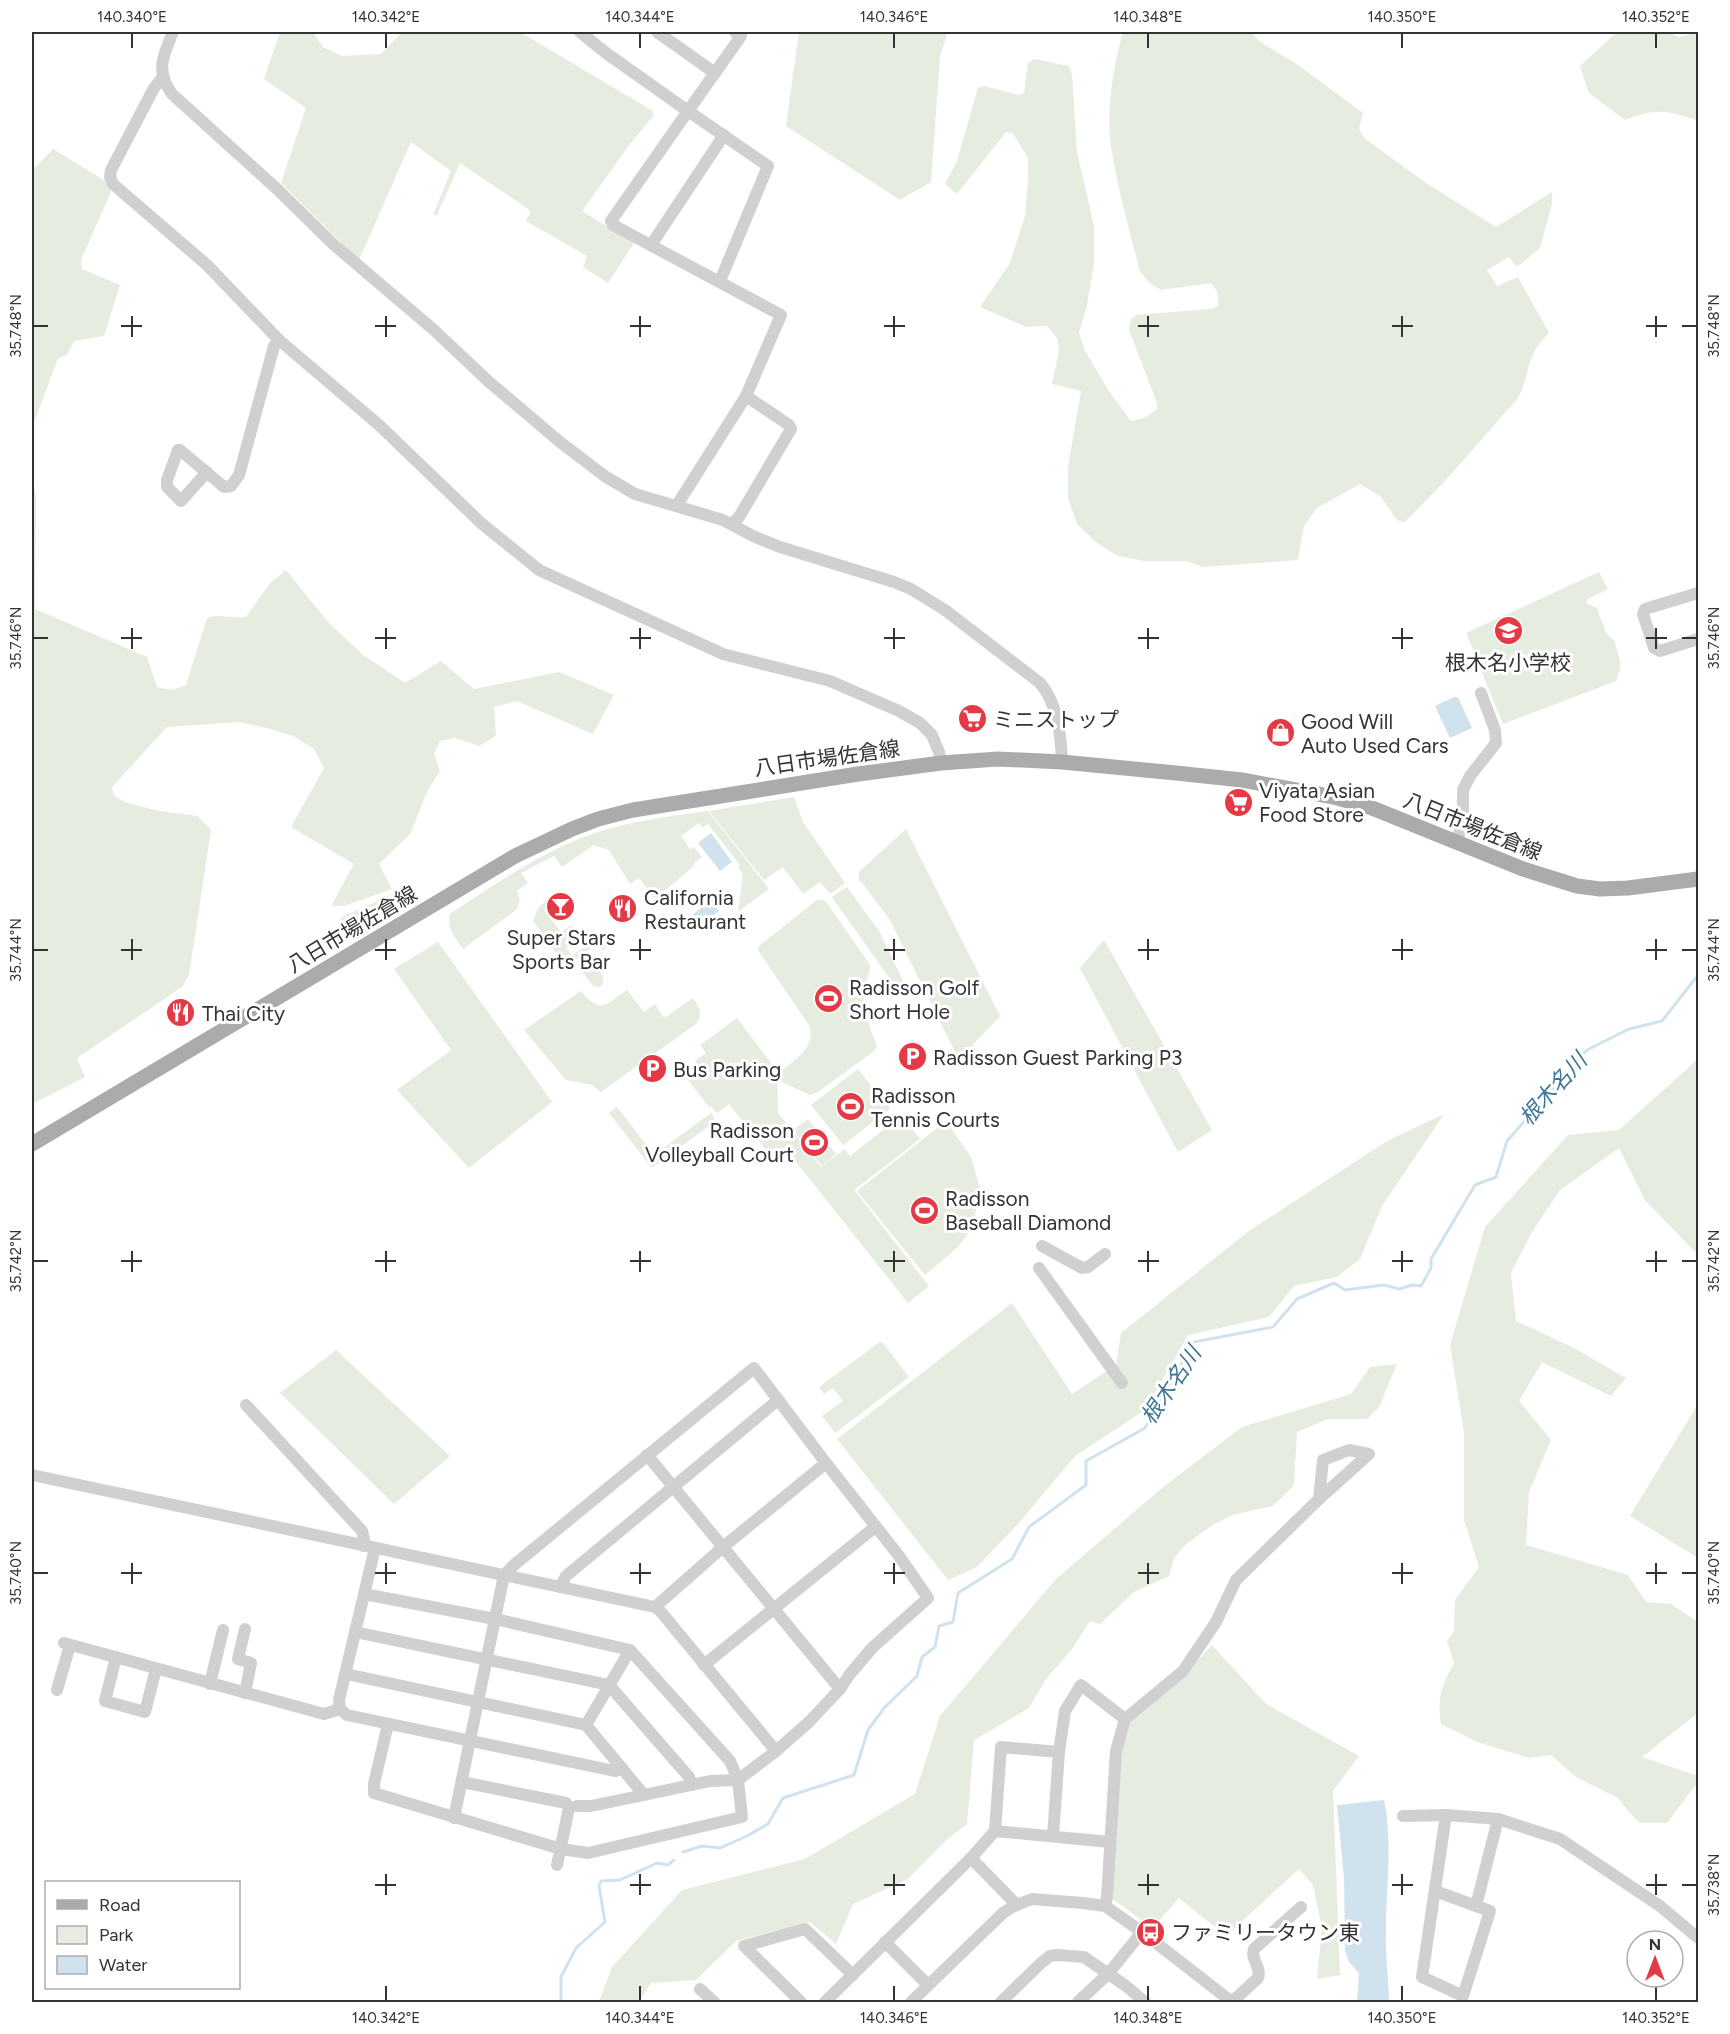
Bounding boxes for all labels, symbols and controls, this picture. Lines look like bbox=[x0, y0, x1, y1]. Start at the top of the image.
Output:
text: 140.340°E bbox=[97, 8, 167, 26]
text: 140.342°E bbox=[352, 8, 420, 26]
text: 140.344°E bbox=[605, 8, 675, 26]
text: 140.346°E bbox=[860, 8, 928, 26]
text: 140.348°E bbox=[1113, 8, 1183, 26]
text: 140.350°E bbox=[1367, 8, 1437, 26]
text: 140.352°E bbox=[1622, 8, 1690, 26]
text: 35.748°N bbox=[7, 294, 25, 358]
text: 35.748°N bbox=[1705, 294, 1723, 358]
text: 35.746°N bbox=[7, 607, 25, 669]
text: 35.746°N bbox=[1705, 607, 1723, 669]
school or university icon: 根木名小学校 bbox=[1492, 615, 1524, 647]
place label: 根木名小学校 bbox=[1445, 650, 1571, 675]
supermarket icon: ミニストップ bbox=[956, 703, 988, 735]
place label: ミニストップ bbox=[993, 707, 1119, 732]
place label: Good Will Auto Used Cars bbox=[1301, 709, 1449, 758]
shop icon: Good Will Auto Used Cars bbox=[1264, 717, 1296, 749]
street label: 八日市場佐倉線 bbox=[752, 735, 902, 781]
place label: Viyata Asian Food Store bbox=[1259, 778, 1375, 827]
supermarket icon: Viyata Asian Food Store bbox=[1222, 786, 1254, 818]
street label: 八日市場佐倉線 bbox=[1400, 787, 1546, 865]
street label: 八日市場佐倉線 bbox=[283, 880, 421, 978]
place label: California Restaurant bbox=[644, 885, 746, 934]
bar icon: Super Stars Sports Bar bbox=[545, 890, 577, 922]
restaurant icon: California Restaurant bbox=[607, 893, 639, 925]
text: 35.744°N bbox=[7, 918, 25, 982]
text: 35.744°N bbox=[1705, 918, 1723, 982]
place label: Super Stars Sports Bar bbox=[506, 925, 616, 974]
place label: Radisson Golf Short Hole bbox=[849, 975, 979, 1024]
sports icon: Radisson Golf Short Hole bbox=[812, 983, 844, 1015]
restaurant icon: Thai City bbox=[165, 997, 197, 1029]
place label: Thai City bbox=[202, 1001, 285, 1026]
parking icon: Radisson Guest Parking P3 bbox=[896, 1041, 928, 1073]
place label: Radisson Guest Parking P3 bbox=[933, 1045, 1182, 1070]
water label: 根木名川 bbox=[1514, 1046, 1594, 1131]
parking icon: Bus Parking bbox=[636, 1053, 668, 1085]
place label: Bus Parking bbox=[673, 1057, 781, 1082]
place label: Radisson Tennis Courts bbox=[871, 1083, 1000, 1132]
sports icon: Radisson Tennis Courts bbox=[834, 1091, 866, 1123]
place label: Radisson Volleyball Court bbox=[645, 1118, 794, 1167]
sports icon: Radisson Volleyball Court bbox=[799, 1126, 831, 1158]
place label: Radisson Baseball Diamond bbox=[945, 1186, 1111, 1235]
sports icon: Radisson Baseball Diamond bbox=[908, 1194, 940, 1226]
text: 35.742°N bbox=[7, 1230, 25, 1292]
text: 35.742°N bbox=[1705, 1230, 1723, 1292]
water label: 根木名川 bbox=[1135, 1339, 1208, 1429]
text: 35.740°N bbox=[7, 1541, 25, 1605]
text: 35.740°N bbox=[1705, 1541, 1723, 1605]
text: 35.738°N bbox=[1705, 1854, 1723, 1916]
legend bbox=[45, 1881, 240, 1989]
text: Road bbox=[99, 1894, 140, 1916]
bus stop icon: ファミリータウン東 bbox=[1134, 1916, 1166, 1948]
place label: ファミリータウン東 bbox=[1171, 1920, 1360, 1945]
text: Park bbox=[99, 1924, 134, 1946]
north arrow bbox=[1625, 1929, 1685, 1989]
text: N bbox=[1649, 1935, 1661, 1954]
text: Water bbox=[99, 1954, 147, 1976]
text: 140.342°E bbox=[352, 2009, 420, 2027]
text: 140.344°E bbox=[605, 2009, 675, 2027]
text: 140.346°E bbox=[860, 2009, 928, 2027]
text: 140.348°E bbox=[1113, 2009, 1183, 2027]
text: 140.350°E bbox=[1367, 2009, 1437, 2027]
text: 140.352°E bbox=[1622, 2009, 1690, 2027]

